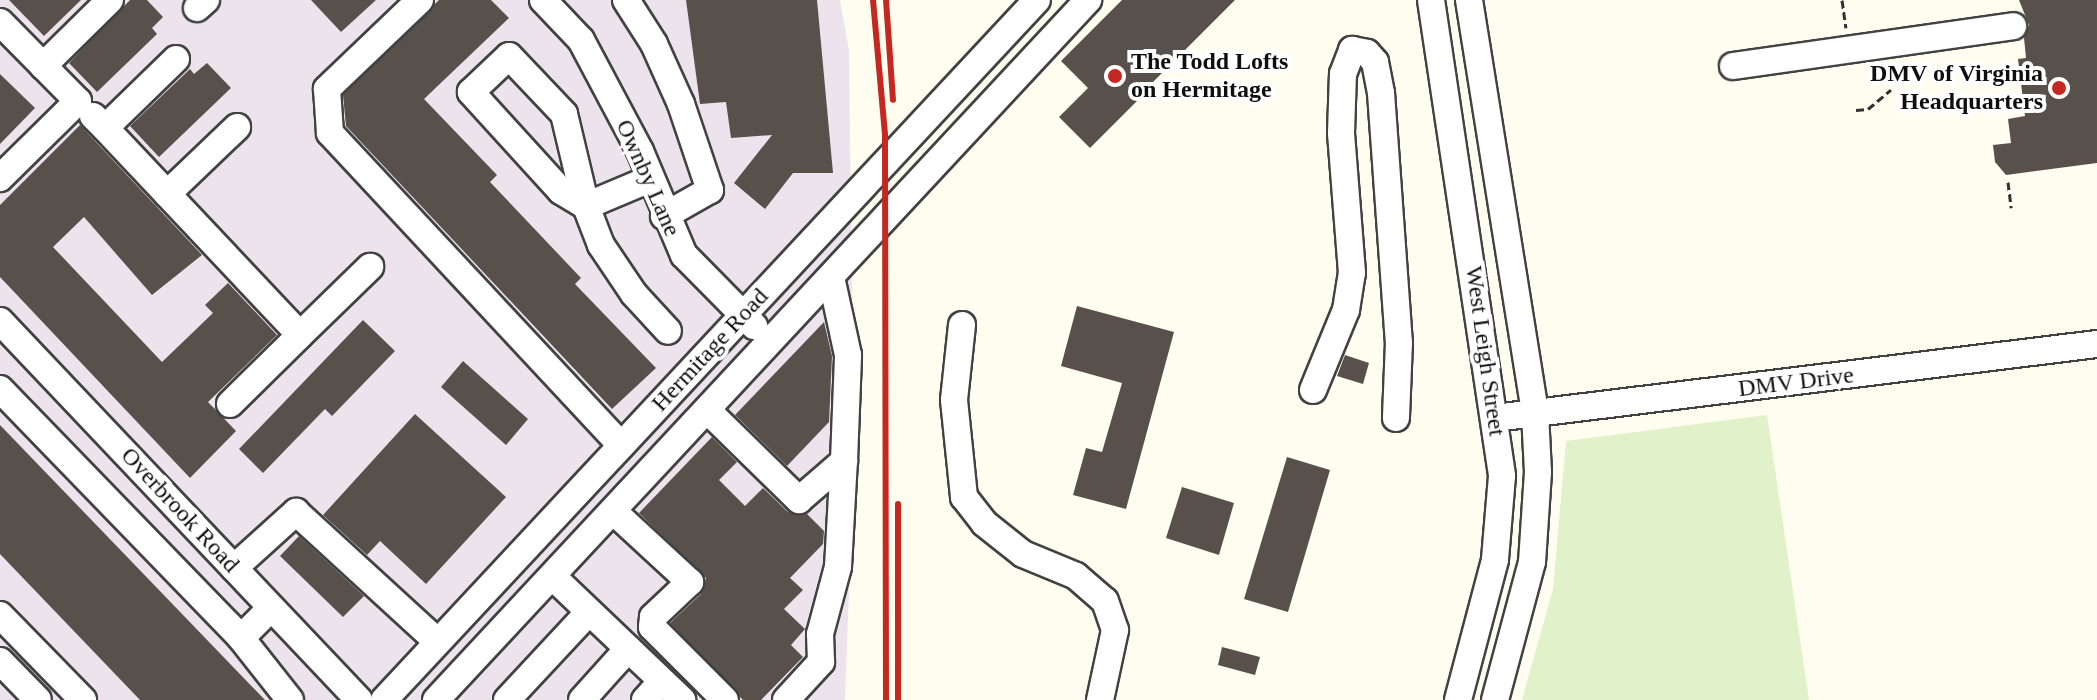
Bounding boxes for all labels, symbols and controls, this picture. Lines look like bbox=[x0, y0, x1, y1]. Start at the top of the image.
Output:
place label: The Todd Lofts on Hermitage bbox=[1131, 48, 1289, 104]
place label: DMV of Virginia Headquarters bbox=[1869, 60, 2043, 116]
marker: The Todd Lofts on Hermitage bbox=[1106, 67, 1124, 85]
marker: DMV of Virginia Headquarters bbox=[2050, 79, 2068, 97]
street label: Ownby Lane bbox=[609, 115, 687, 241]
street label: West Leigh Street bbox=[1459, 264, 1511, 438]
street label: Hermitage Road bbox=[646, 282, 774, 418]
street label: DMV Drive bbox=[1736, 361, 1856, 403]
street label: Overbrook Road bbox=[115, 441, 245, 579]

